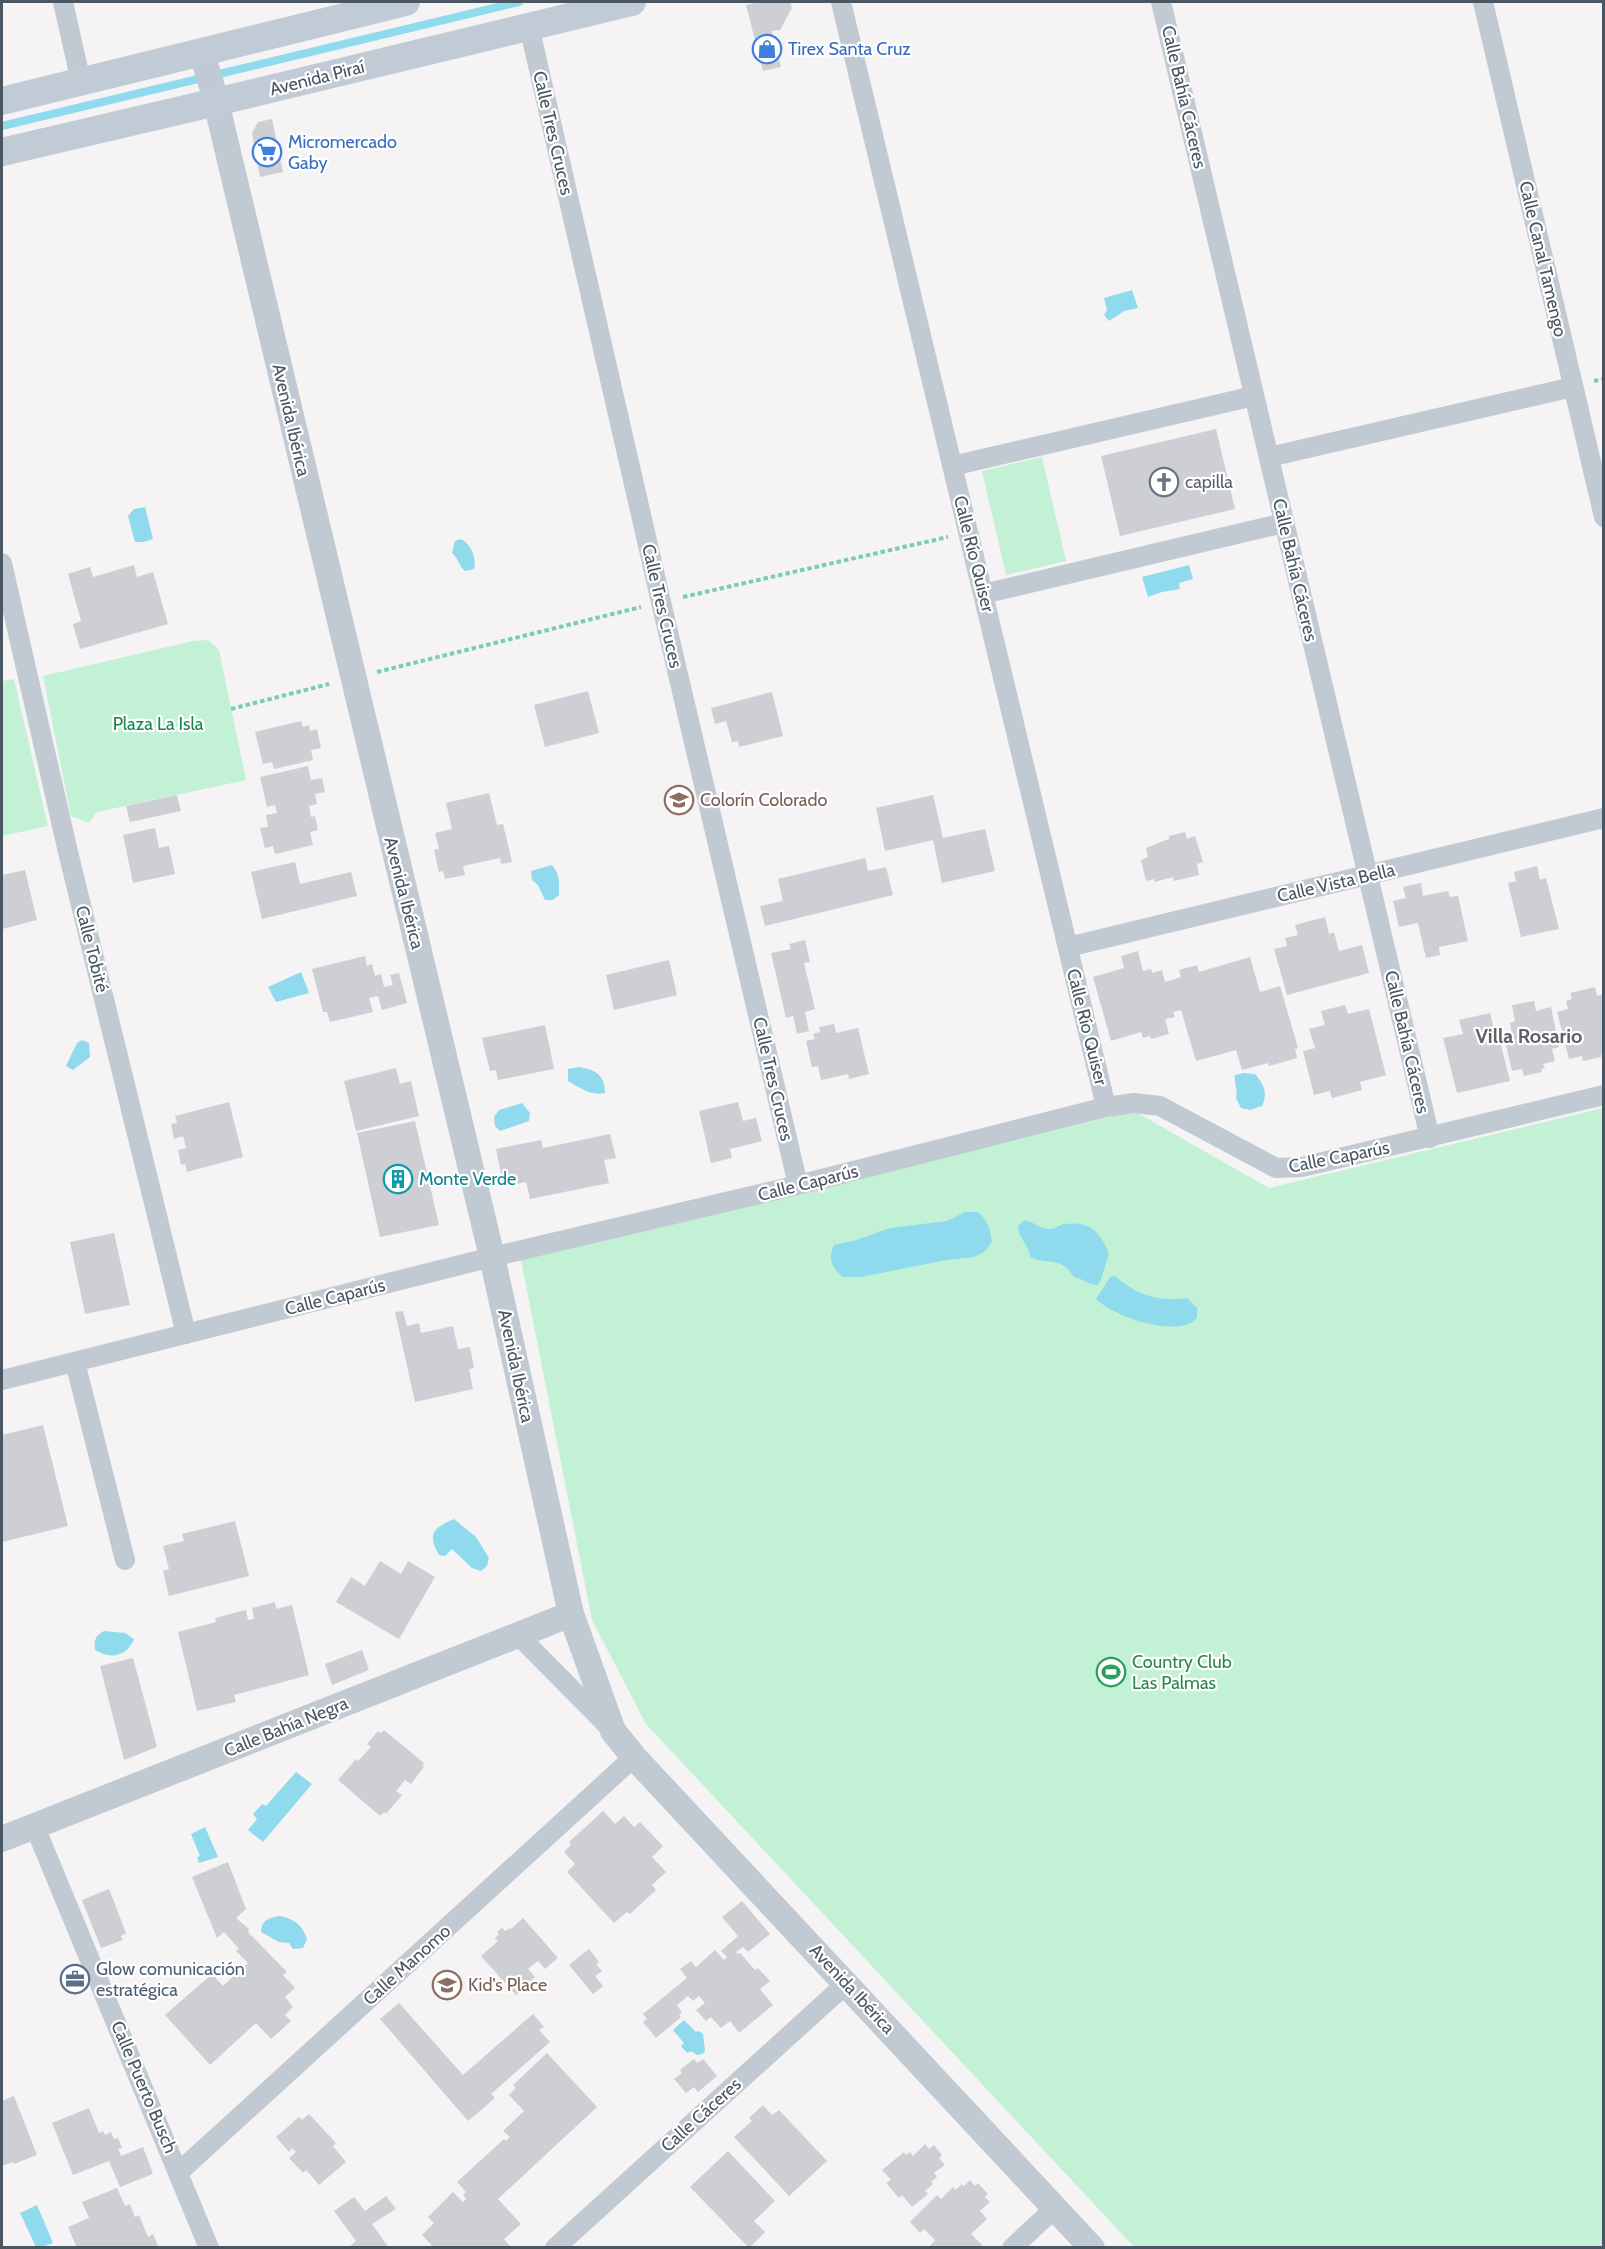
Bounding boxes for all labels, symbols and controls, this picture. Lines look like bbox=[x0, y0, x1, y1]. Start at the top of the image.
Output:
street label: Calle Bahía Cáceres bbox=[1157, 23, 1211, 171]
shop icon: Tirex Santa Cruz bbox=[751, 33, 783, 65]
place label: Tirex Santa Cruz bbox=[788, 38, 911, 60]
street label: Avenida Piraí bbox=[267, 56, 367, 100]
street label: Calle Tres Cruces bbox=[528, 69, 578, 197]
place label: Micromercado Gaby bbox=[288, 131, 397, 174]
supermarket icon: Micromercado Gaby bbox=[251, 136, 283, 168]
street label: Calle Canal Tamengo bbox=[1514, 179, 1572, 339]
street label: Avenida Ibérica bbox=[267, 362, 315, 479]
church icon: capilla bbox=[1148, 466, 1180, 498]
place label: capilla bbox=[1185, 471, 1233, 493]
street label: Calle Río Quiser bbox=[949, 493, 999, 615]
street label: Calle Bahía Cáceres bbox=[1268, 496, 1322, 644]
street label: Calle Tres Cruces bbox=[637, 542, 687, 670]
park label: Plaza La Isla bbox=[113, 713, 204, 735]
school or university icon: Colorín Colorado bbox=[663, 784, 695, 816]
place label: Colorín Colorado bbox=[700, 789, 827, 811]
street label: Avenida Ibérica bbox=[379, 835, 429, 952]
street label: Calle Vista Bella bbox=[1275, 859, 1397, 907]
street label: Calle Tobité bbox=[71, 903, 113, 995]
street label: Calle Río Quiser bbox=[1062, 966, 1112, 1088]
street label: Calle Bahía Cáceres bbox=[1380, 968, 1434, 1116]
street label: Calle Tres Cruces bbox=[748, 1015, 798, 1143]
district label: Villa Rosario bbox=[1476, 1024, 1582, 1048]
street label: Calle Caparús bbox=[1287, 1136, 1391, 1178]
street label: Calle Caparús bbox=[756, 1160, 860, 1206]
building icon: Monte Verde bbox=[382, 1163, 414, 1195]
place label: Monte Verde bbox=[419, 1168, 516, 1190]
street label: Calle Caparús bbox=[283, 1274, 387, 1320]
street label: Avenida Ibérica bbox=[493, 1308, 539, 1425]
place label: Country Club Las Palmas bbox=[1132, 1651, 1232, 1694]
sports icon: Country Club Las Palmas bbox=[1095, 1656, 1127, 1688]
street label: Calle Bahía Negra bbox=[221, 1692, 352, 1762]
street label: Calle Manomo bbox=[359, 1920, 455, 2010]
street label: Avenida Ibérica bbox=[805, 1939, 899, 2039]
place label: Glow comunicación estratégica bbox=[96, 1958, 245, 2001]
office icon: Glow comunicación estratégica bbox=[59, 1963, 91, 1995]
school or university icon: Kid's Place bbox=[431, 1969, 463, 2001]
place label: Kid's Place bbox=[468, 1974, 547, 1996]
street label: Calle Puerto Busch bbox=[106, 2018, 182, 2156]
street label: Calle Cáceres bbox=[656, 2073, 746, 2157]

